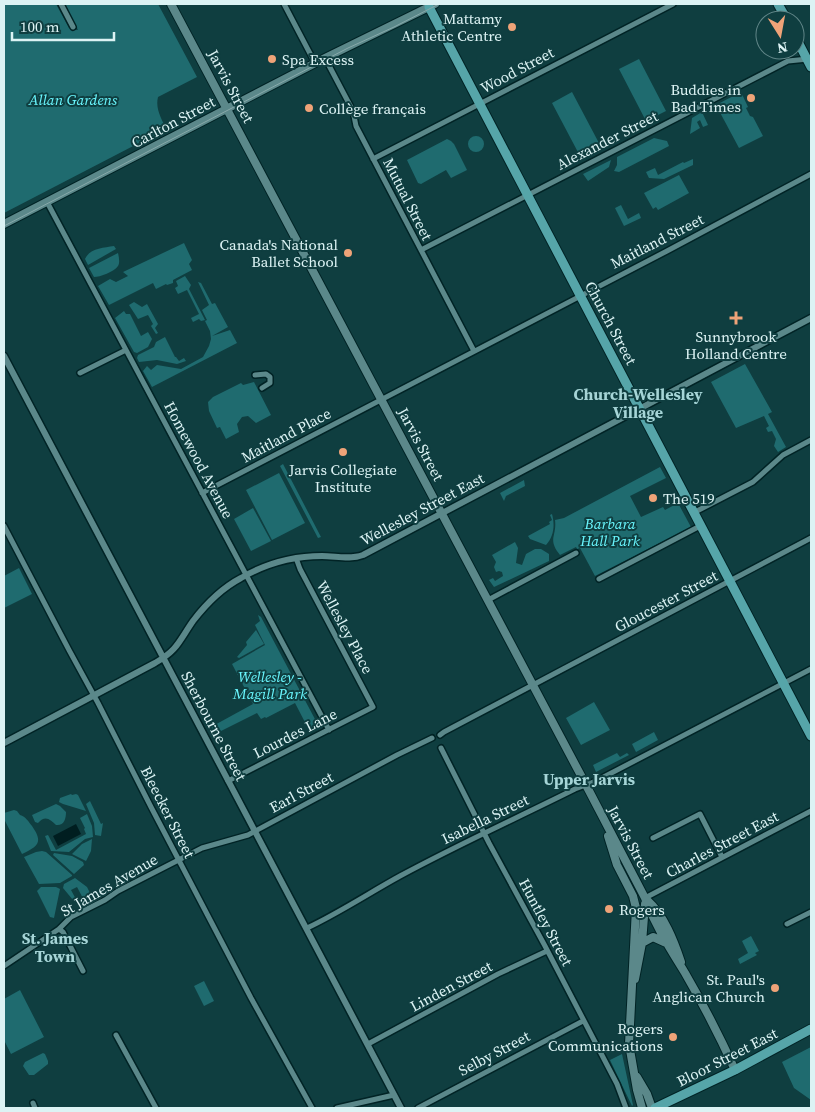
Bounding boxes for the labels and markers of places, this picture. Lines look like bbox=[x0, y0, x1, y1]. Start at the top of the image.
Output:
place label: Mattamy Athletic Centre bbox=[401, 8, 502, 46]
marker: Mattamy Athletic Centre bbox=[506, 21, 518, 33]
place label: Spa Excess bbox=[282, 49, 354, 70]
marker: Spa Excess bbox=[266, 53, 278, 65]
place label: Buddies in Bad Times bbox=[671, 79, 741, 117]
marker: Buddies in Bad Times bbox=[745, 92, 757, 104]
place label: Collège français bbox=[319, 98, 426, 119]
marker: Collège français bbox=[303, 102, 315, 114]
place label: Canada's National Ballet School bbox=[220, 234, 339, 272]
marker: Canada's National Ballet School bbox=[342, 247, 354, 259]
marker: Sunnybrook Holland Centre bbox=[729, 311, 743, 325]
place label: Sunnybrook Holland Centre bbox=[685, 326, 787, 364]
marker: Jarvis Collegiate Institute bbox=[337, 446, 349, 458]
place label: Jarvis Collegiate Institute bbox=[288, 459, 397, 497]
place label: The 519 bbox=[663, 488, 715, 509]
marker: The 519 bbox=[647, 492, 659, 504]
place label: Rogers bbox=[619, 899, 665, 920]
marker: Rogers bbox=[603, 903, 615, 915]
place label: St. Paul's Anglican Church bbox=[652, 969, 765, 1007]
marker: St. Paul's Anglican Church bbox=[769, 982, 781, 994]
place label: Rogers Communications bbox=[548, 1018, 663, 1056]
marker: Rogers Communications bbox=[667, 1031, 679, 1043]

